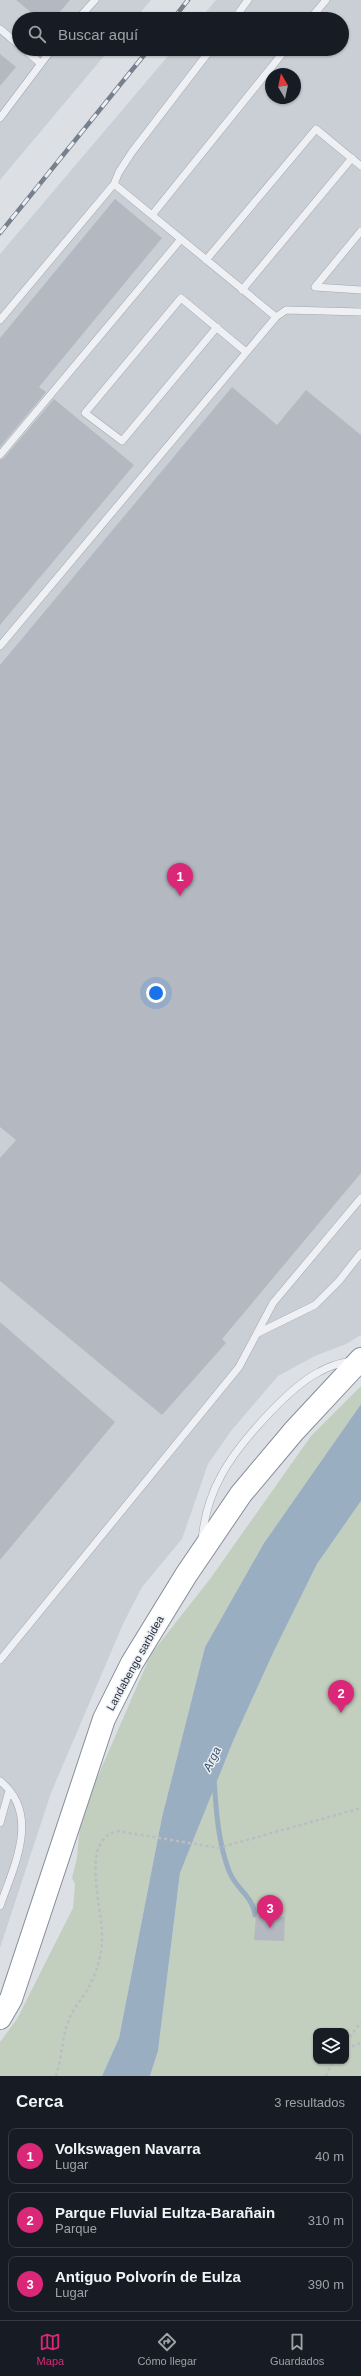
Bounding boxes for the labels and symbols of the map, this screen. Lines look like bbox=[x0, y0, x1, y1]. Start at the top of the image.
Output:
north arrow bbox=[265, 68, 301, 104]
pin: 1 bbox=[167, 863, 193, 896]
your location bbox=[146, 983, 166, 1003]
street label: Landabengo sarbidea bbox=[104, 1613, 166, 1712]
pin: 2 bbox=[328, 1680, 354, 1713]
water label: Arga bbox=[200, 1744, 224, 1774]
pin: 3 bbox=[257, 1895, 283, 1928]

